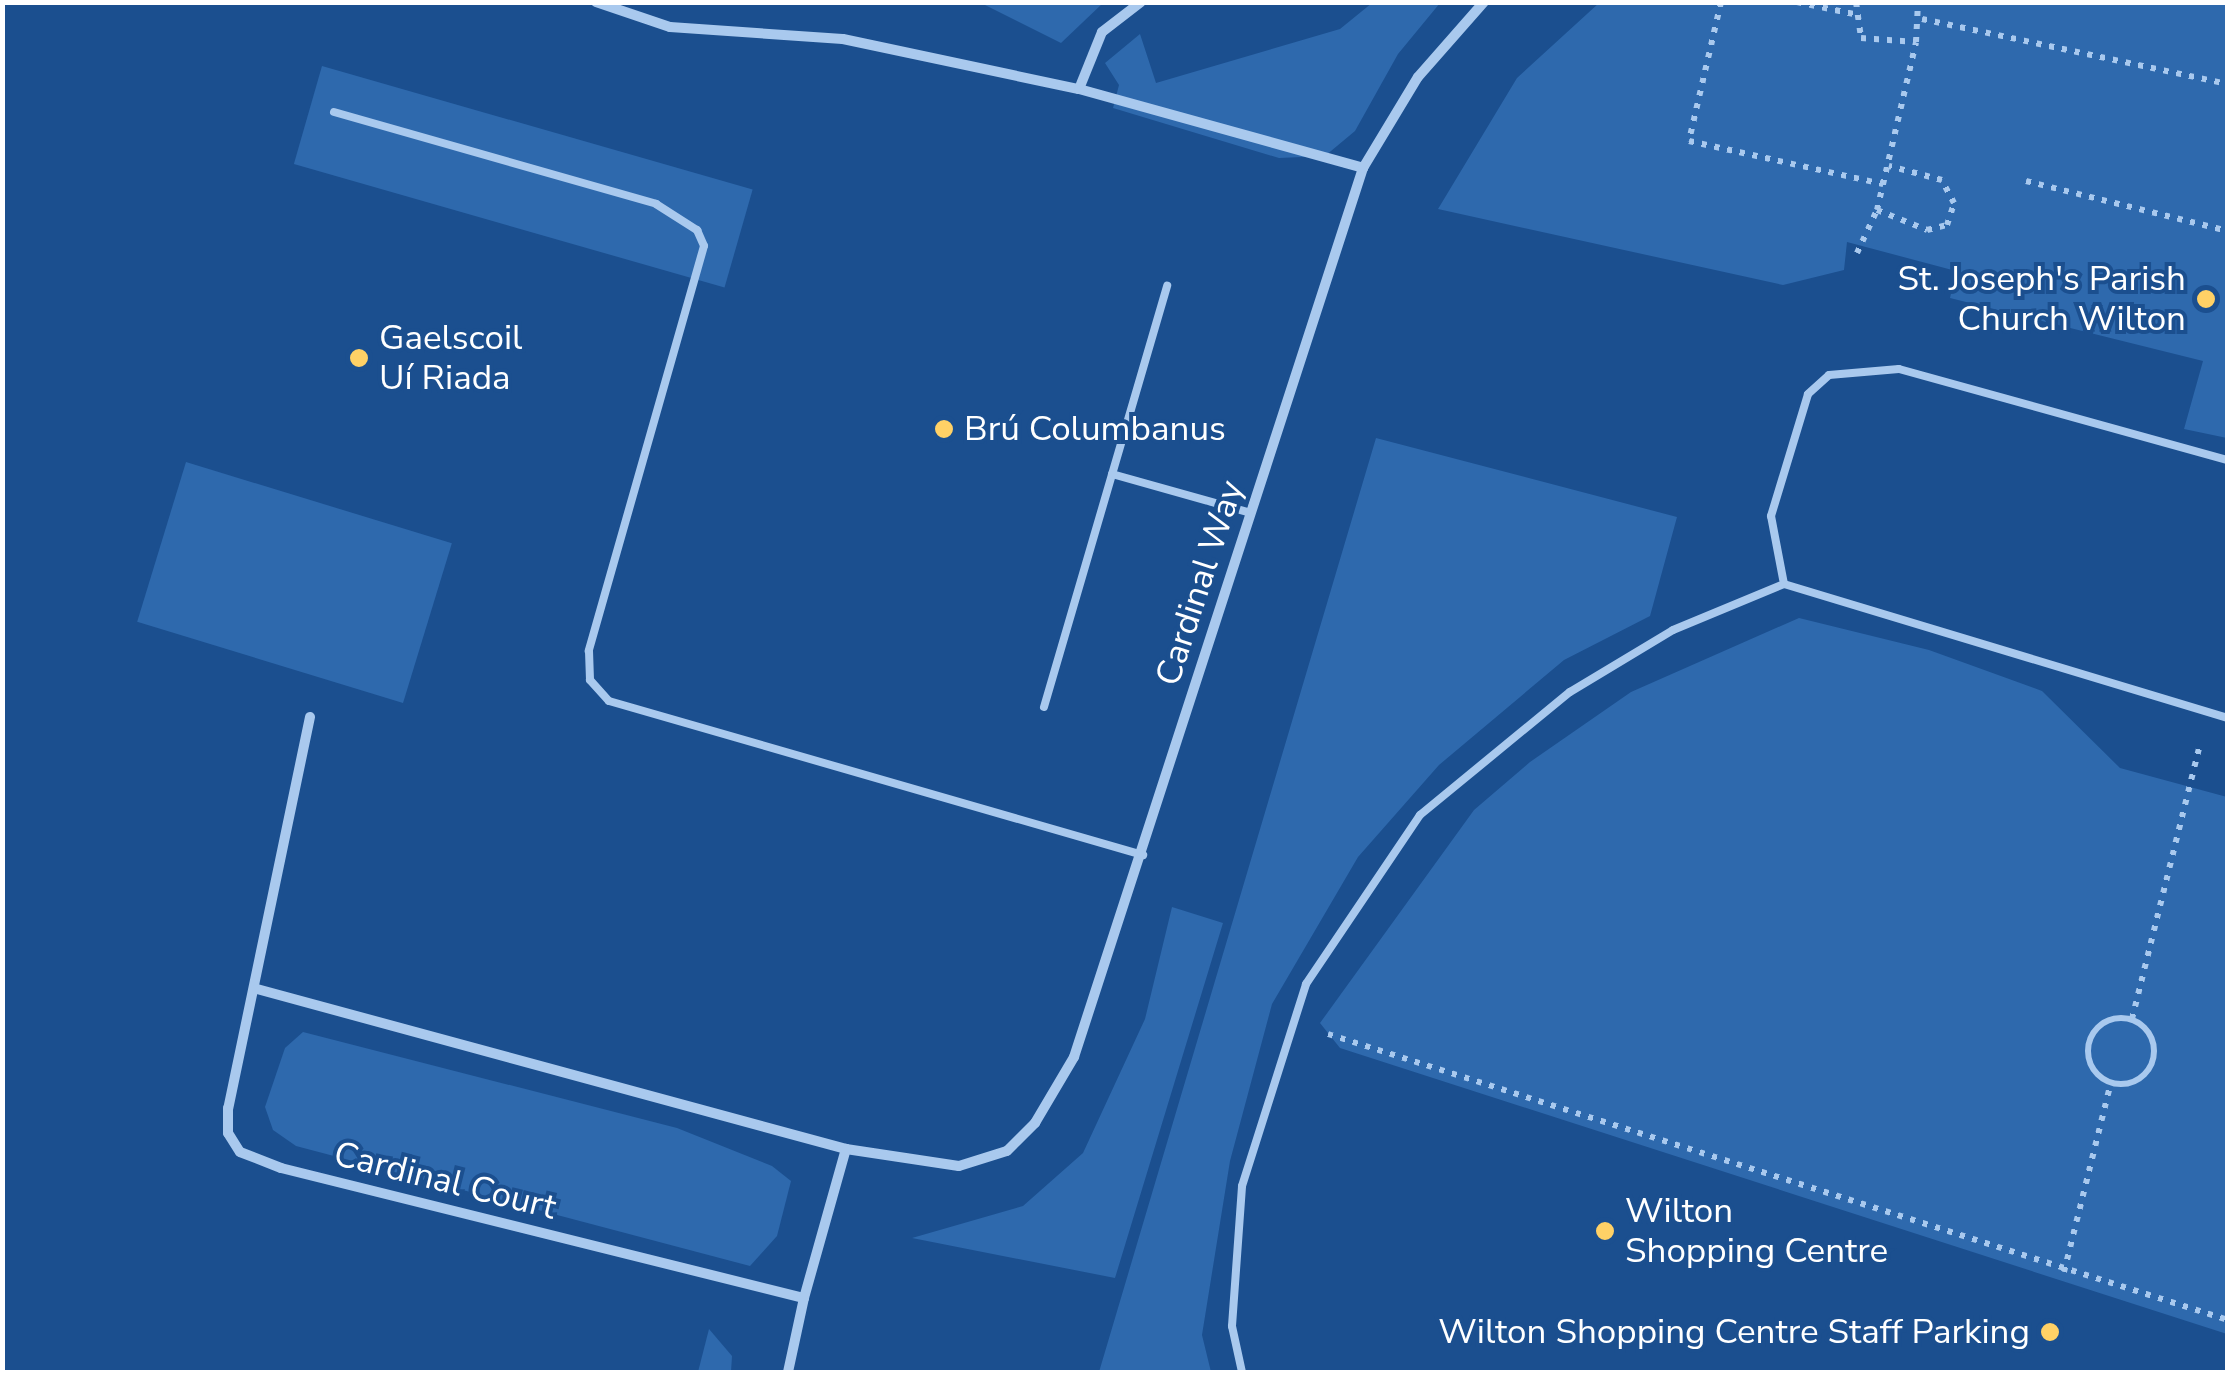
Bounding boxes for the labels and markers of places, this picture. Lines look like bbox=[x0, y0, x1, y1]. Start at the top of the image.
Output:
place label: St. Joseph's Parish Church Wilton bbox=[1897, 258, 2186, 340]
marker: St. Joseph's Parish Church Wilton bbox=[2195, 288, 2217, 310]
place label: Gaelscoil Uí Riada bbox=[379, 317, 522, 399]
marker: Gaelscoil Uí Riada bbox=[348, 347, 370, 369]
place label: Brú Columbanus bbox=[964, 408, 1226, 450]
marker: Brú Columbanus bbox=[933, 418, 955, 440]
place label: Wilton Shopping Centre bbox=[1625, 1190, 1888, 1272]
marker: Wilton Shopping Centre bbox=[1594, 1220, 1616, 1242]
place label: Wilton Shopping Centre Staff Parking bbox=[1438, 1311, 2030, 1353]
marker: Wilton Shopping Centre Staff Parking bbox=[2039, 1321, 2061, 1343]

